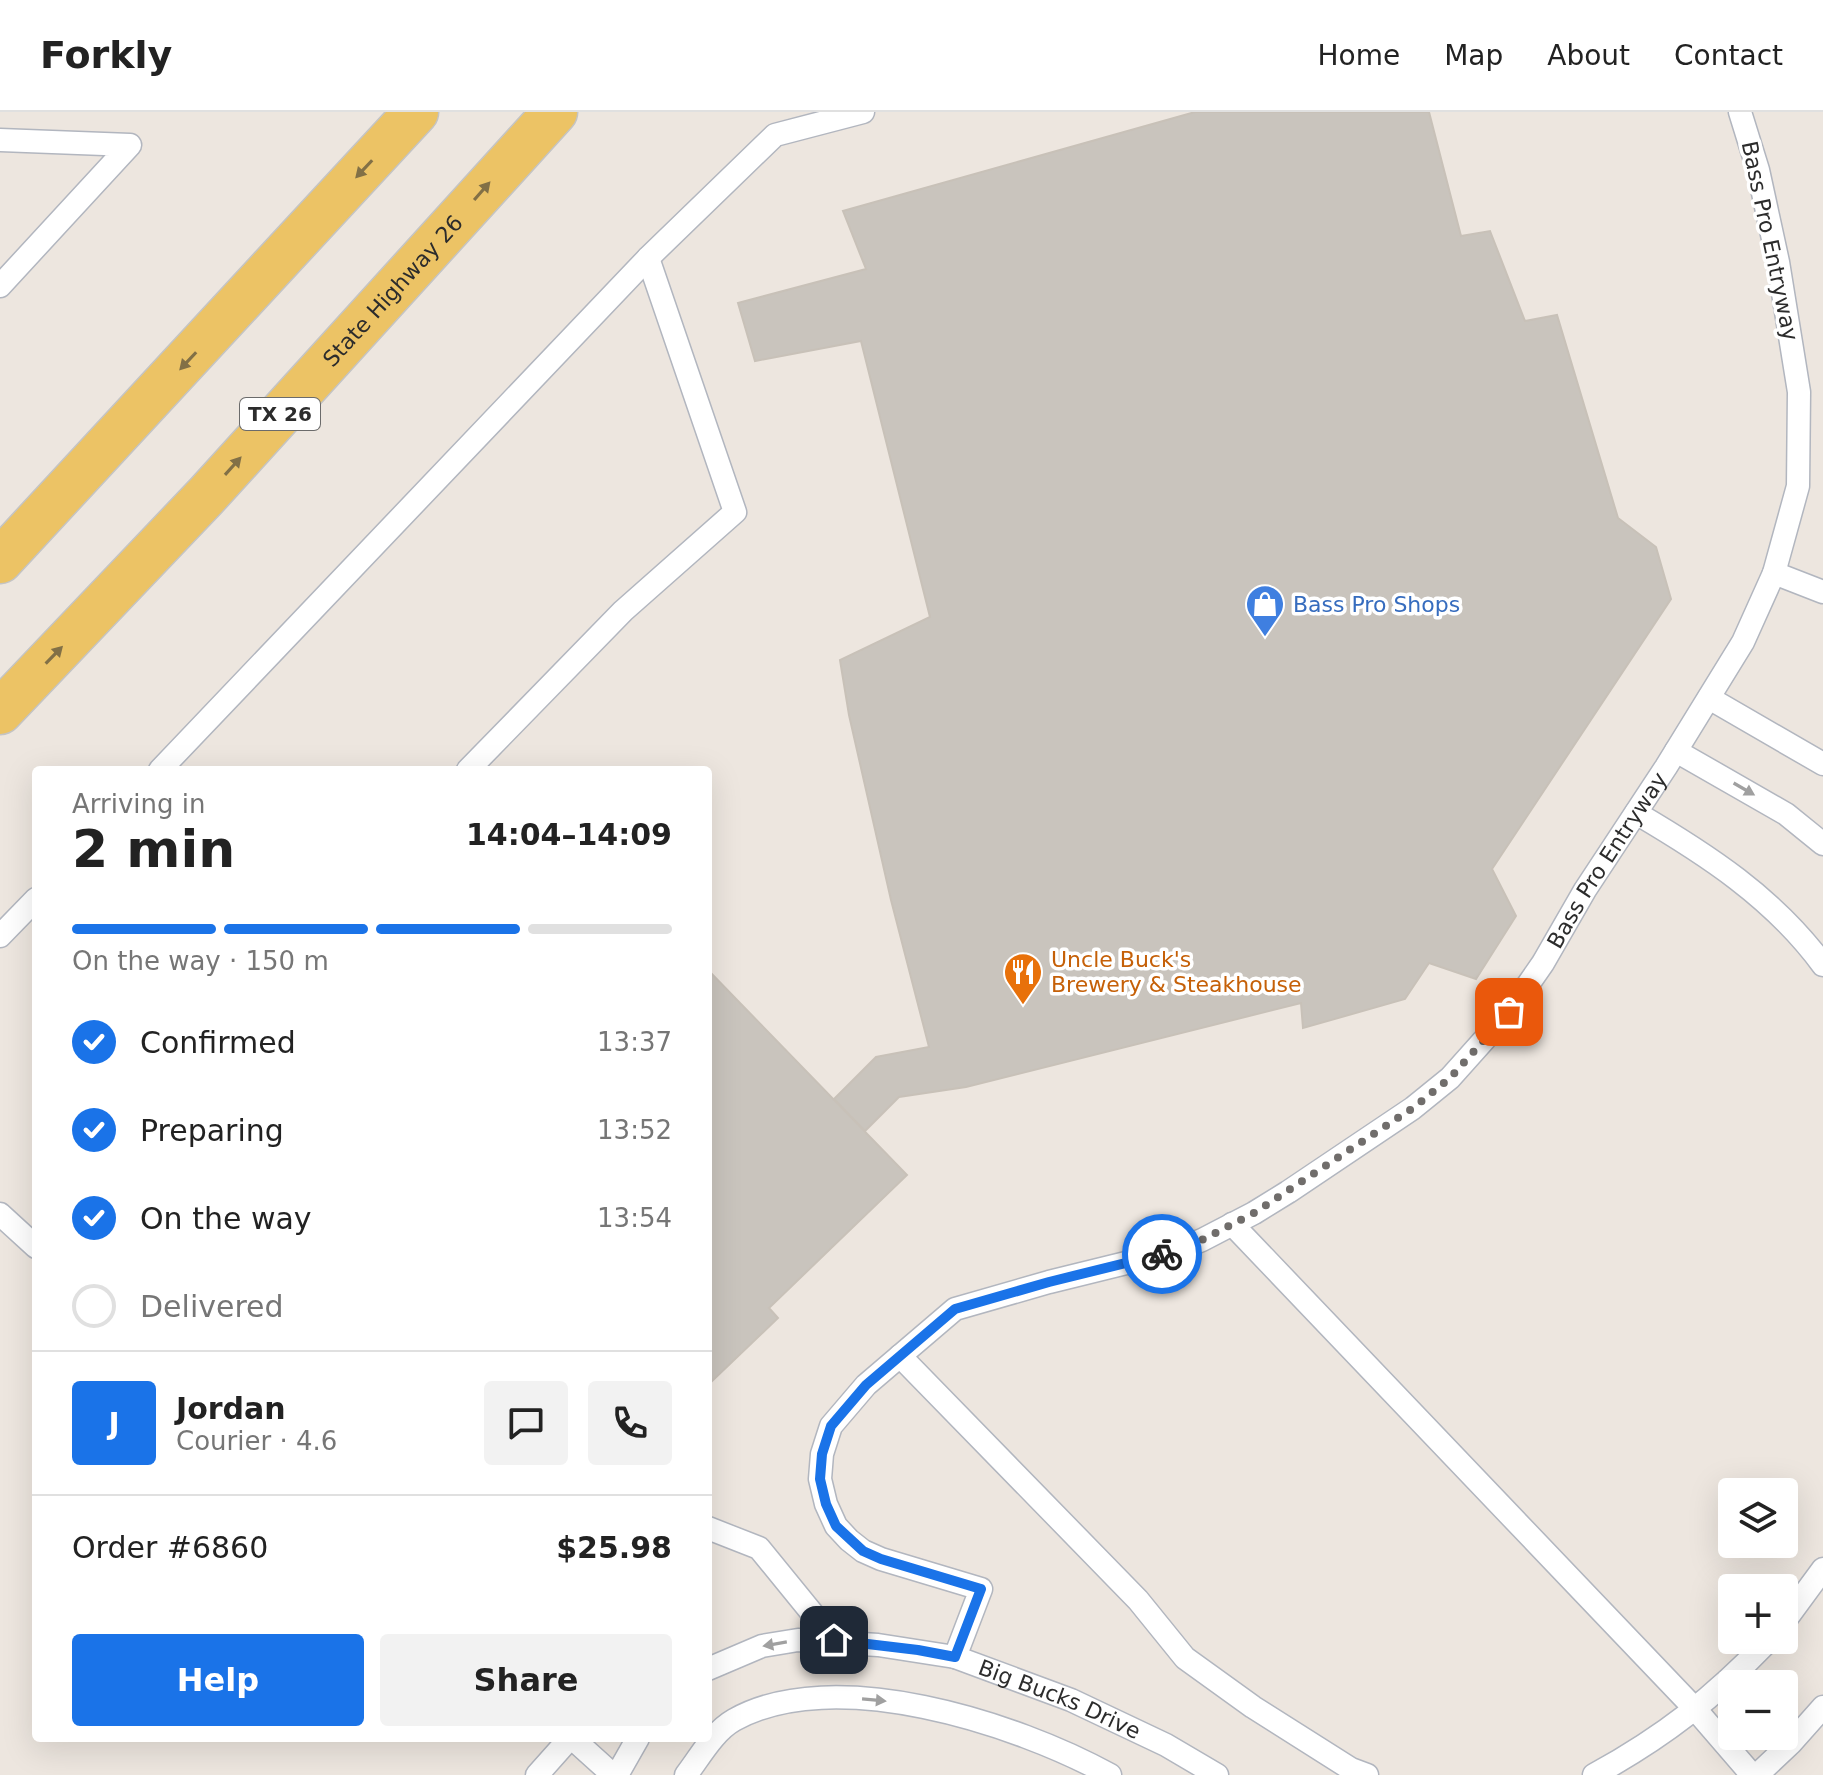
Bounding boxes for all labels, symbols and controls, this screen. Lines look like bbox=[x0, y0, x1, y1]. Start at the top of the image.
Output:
text: Forkly bbox=[40, 33, 172, 77]
text: Home bbox=[1317, 39, 1400, 72]
text: Map bbox=[1444, 39, 1503, 72]
text: About bbox=[1547, 39, 1630, 72]
text: Contact bbox=[1674, 39, 1783, 72]
street label: Bass Pro Entryway bbox=[1737, 139, 1803, 343]
one-way arrow bbox=[355, 160, 373, 179]
one-way arrow bbox=[473, 181, 491, 200]
street label: State Highway 26 bbox=[318, 210, 468, 371]
one-way arrow bbox=[179, 351, 197, 370]
road number: TX 26 bbox=[240, 398, 320, 430]
one-way arrow bbox=[223, 457, 241, 476]
shop icon: Bass Pro Shops bbox=[1244, 583, 1286, 638]
place label: Bass Pro Shops bbox=[1293, 592, 1460, 617]
one-way arrow bbox=[44, 646, 63, 665]
street label: Bass Pro Entryway bbox=[1542, 767, 1672, 952]
one-way arrow bbox=[1733, 782, 1755, 796]
text: Arriving in bbox=[72, 789, 206, 819]
text: 14:04–14:09 bbox=[466, 817, 672, 852]
text: 2 min bbox=[72, 819, 235, 879]
text: On the way · 150 m bbox=[72, 946, 329, 976]
place label: Uncle Buck's Brewery & Steakhouse bbox=[1051, 947, 1302, 997]
restaurant icon: Uncle Buck's Brewery & Steakhouse bbox=[1002, 951, 1044, 1006]
pin bbox=[1475, 978, 1543, 1046]
icon: bag bbox=[1487, 990, 1531, 1034]
icon: check bbox=[72, 1020, 116, 1064]
text: Confirmed bbox=[140, 1025, 296, 1060]
text: 13:37 bbox=[597, 1027, 672, 1057]
icon: check bbox=[72, 1108, 116, 1152]
text: Preparing bbox=[140, 1113, 284, 1148]
text: 13:52 bbox=[597, 1115, 672, 1145]
icon: check bbox=[72, 1196, 116, 1240]
text: On the way bbox=[140, 1201, 312, 1236]
text: 13:54 bbox=[597, 1203, 672, 1233]
courier bbox=[1122, 1214, 1202, 1294]
icon: bike bbox=[1140, 1232, 1184, 1276]
text: Delivered bbox=[140, 1289, 284, 1324]
button: chat bbox=[484, 1381, 568, 1465]
button: phone bbox=[588, 1381, 672, 1465]
text: Jordan bbox=[176, 1391, 286, 1426]
text: J bbox=[108, 1406, 120, 1441]
text: Courier · 4.6 bbox=[176, 1426, 337, 1456]
map controls bbox=[1718, 1478, 1798, 1750]
button: layers bbox=[1718, 1478, 1798, 1558]
text: Order #6860 bbox=[72, 1530, 268, 1565]
text: $25.98 bbox=[556, 1530, 672, 1565]
button: + bbox=[1718, 1574, 1798, 1654]
pin bbox=[800, 1606, 868, 1674]
icon: home bbox=[812, 1618, 856, 1662]
button: Help bbox=[72, 1634, 364, 1726]
button: Share bbox=[380, 1634, 672, 1726]
one-way arrow bbox=[762, 1638, 787, 1650]
street label: Big Bucks Drive bbox=[975, 1654, 1145, 1744]
button: − bbox=[1718, 1670, 1798, 1750]
one-way arrow bbox=[862, 1694, 887, 1707]

